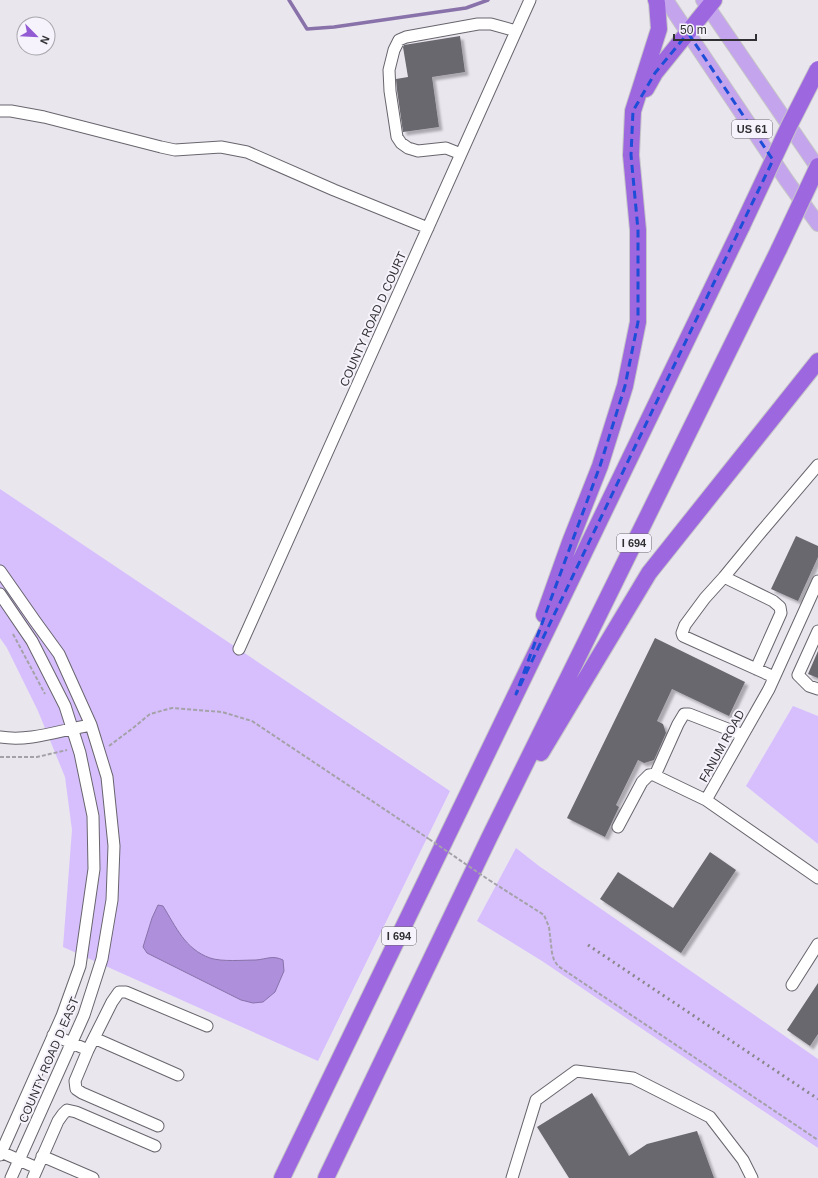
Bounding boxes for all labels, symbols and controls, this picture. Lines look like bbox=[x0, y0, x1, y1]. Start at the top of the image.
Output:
north arrow bbox=[16, 16, 56, 56]
scale bar bbox=[674, 16, 756, 42]
text: 50 m bbox=[680, 23, 707, 37]
text: N bbox=[38, 34, 52, 46]
road number: US 61 bbox=[732, 120, 772, 138]
street label: COUNTY ROAD D COURT bbox=[337, 249, 409, 389]
road number: I 694 bbox=[617, 534, 651, 552]
street label: FANUM ROAD bbox=[696, 707, 748, 784]
road number: I 694 bbox=[382, 927, 416, 945]
street label: COUNTY ROAD D EAST bbox=[16, 994, 82, 1125]

